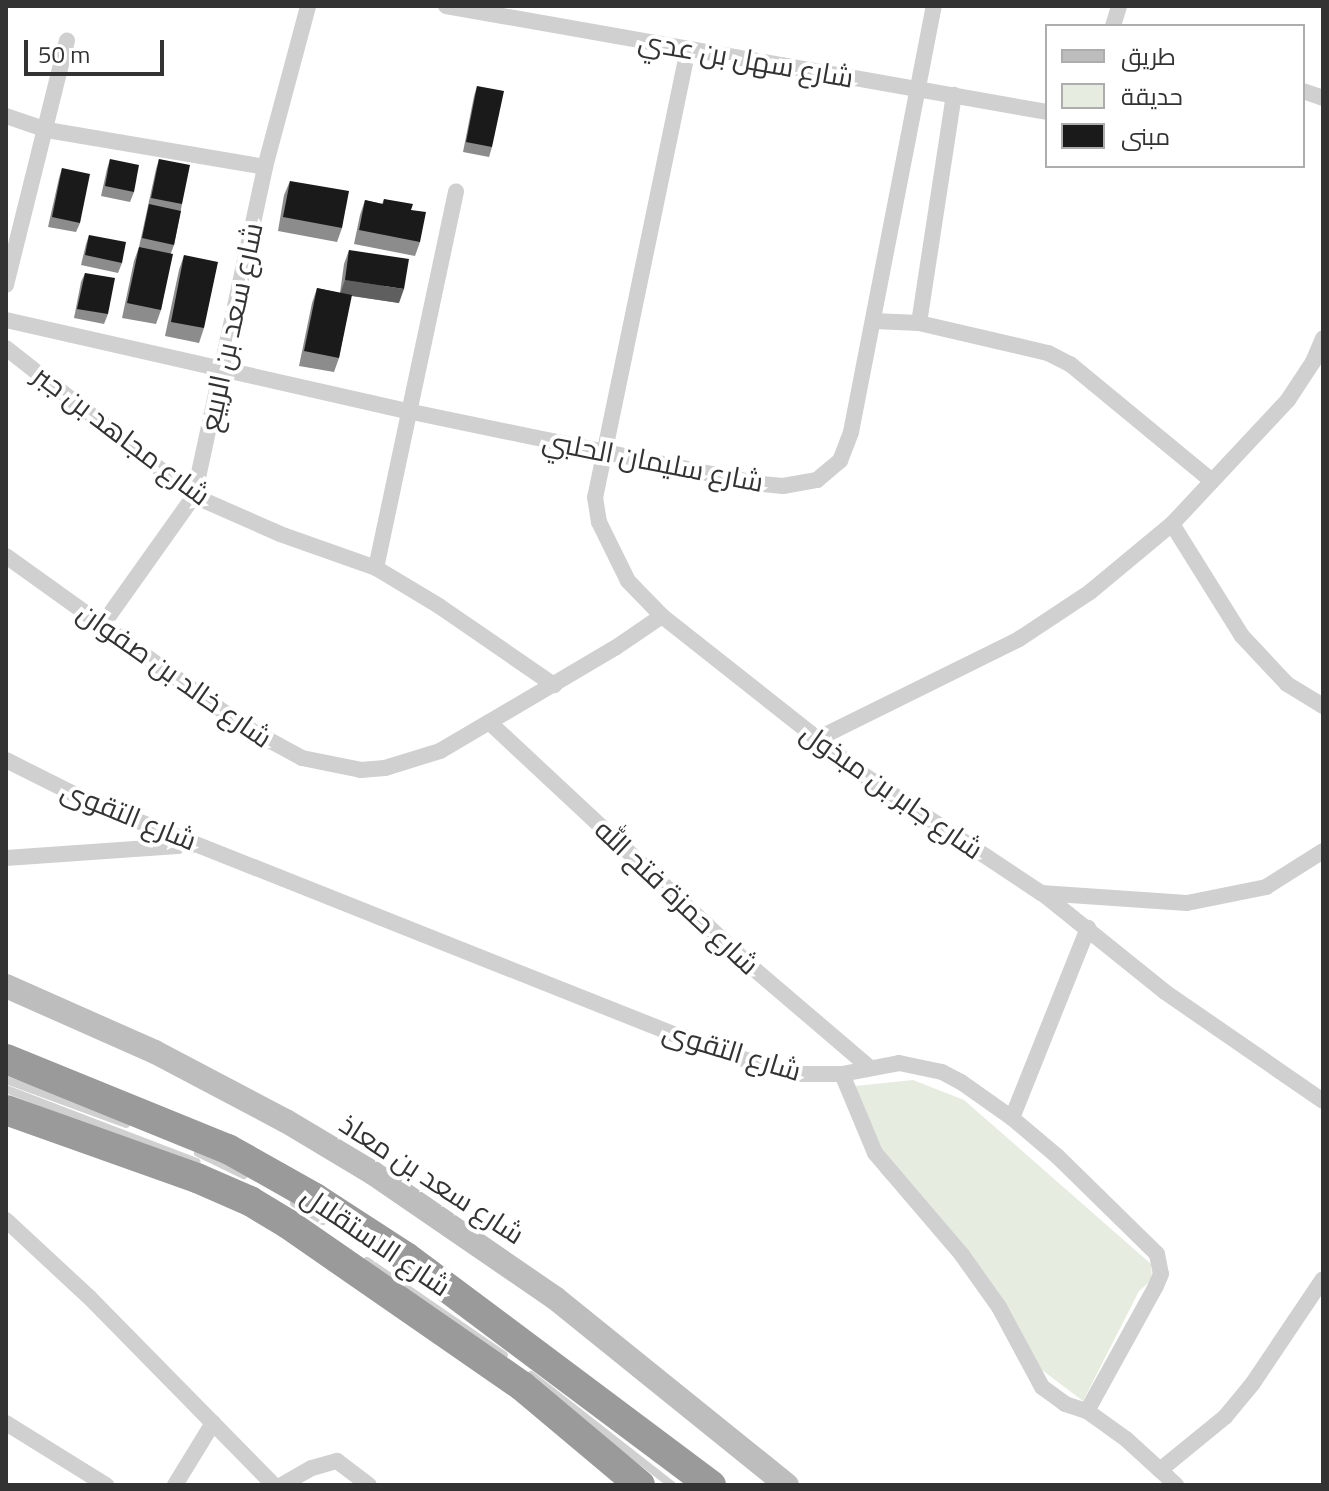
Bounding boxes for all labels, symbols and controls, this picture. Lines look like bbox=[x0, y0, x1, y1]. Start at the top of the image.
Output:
scale bar bbox=[28, 24, 168, 74]
street label: شارع سهل بن عدي bbox=[636, 24, 856, 94]
legend bbox=[1045, 24, 1305, 168]
text: 50 m bbox=[38, 36, 90, 72]
text: طريق bbox=[1121, 38, 1176, 74]
text: حديقة bbox=[1121, 78, 1183, 114]
text: مبنى bbox=[1121, 118, 1170, 154]
street label: شارع سعد بن الربيع bbox=[192, 219, 270, 435]
street label: شارع مجاهد بن جبر bbox=[27, 358, 217, 512]
street label: شارع سليمان الحلبي bbox=[540, 423, 766, 499]
street label: شارع خالد بن صفوان bbox=[71, 595, 279, 755]
street label: شارع جابر بن مبذول bbox=[794, 716, 990, 866]
street label: شارع التقوى bbox=[56, 773, 202, 857]
street label: شارع حمزة فتح الله bbox=[588, 813, 766, 981]
street label: شارع التقوى bbox=[659, 1014, 805, 1088]
street label: شارع سعد بن معاذ bbox=[333, 1107, 531, 1251]
street label: شارع الاستقلال bbox=[295, 1179, 457, 1303]

